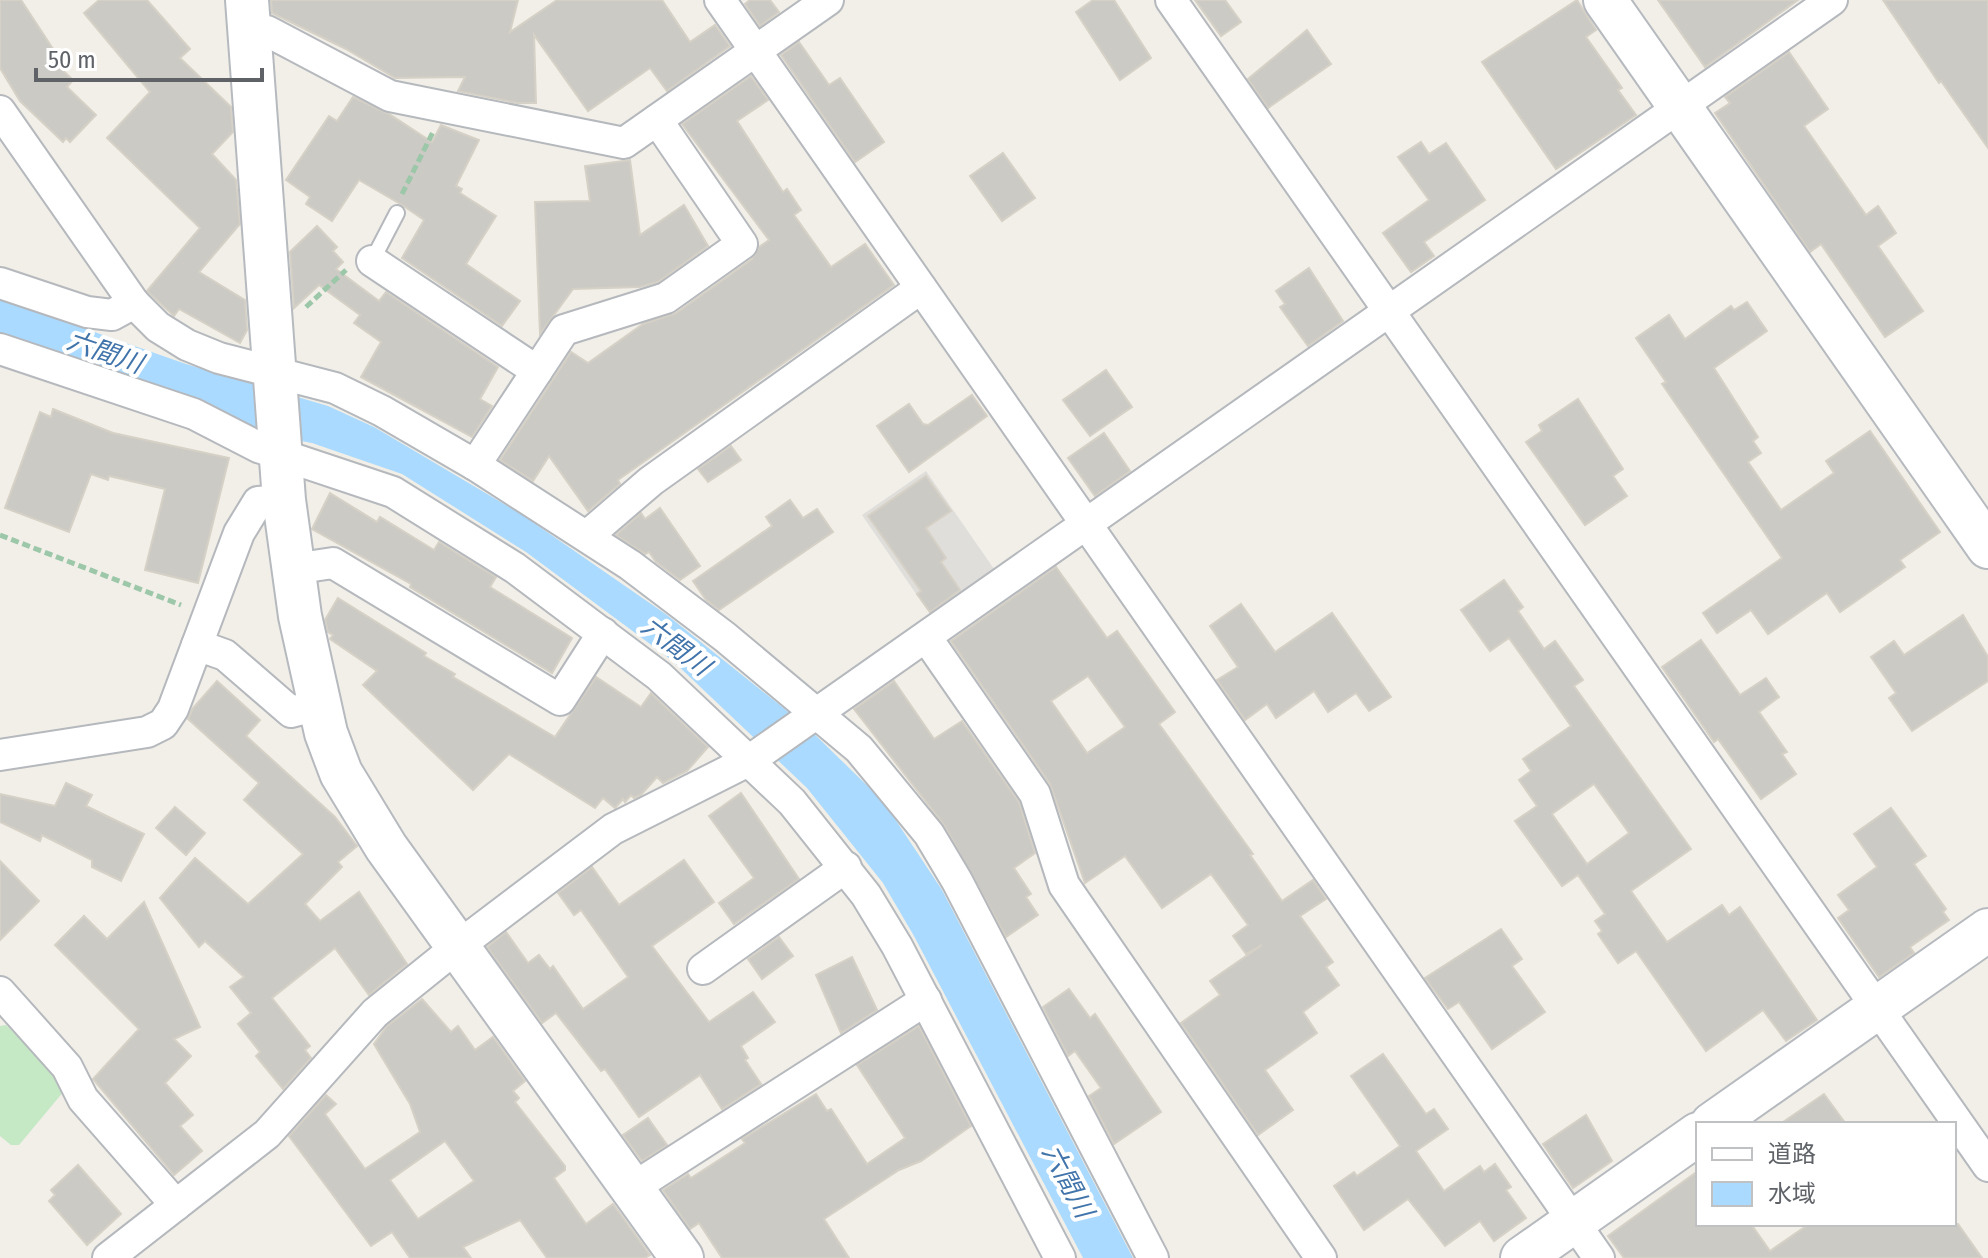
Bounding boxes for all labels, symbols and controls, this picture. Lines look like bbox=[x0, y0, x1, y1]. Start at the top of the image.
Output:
scale bar bbox=[36, 32, 262, 82]
text: 50 m bbox=[48, 46, 96, 74]
water label: 六間川 bbox=[63, 325, 150, 381]
water label: 六間川 bbox=[635, 611, 719, 684]
legend bbox=[1696, 1122, 1956, 1226]
water label: 六間川 bbox=[1036, 1140, 1101, 1226]
text: 道路 bbox=[1768, 1140, 1816, 1168]
text: 水域 bbox=[1768, 1180, 1816, 1208]

